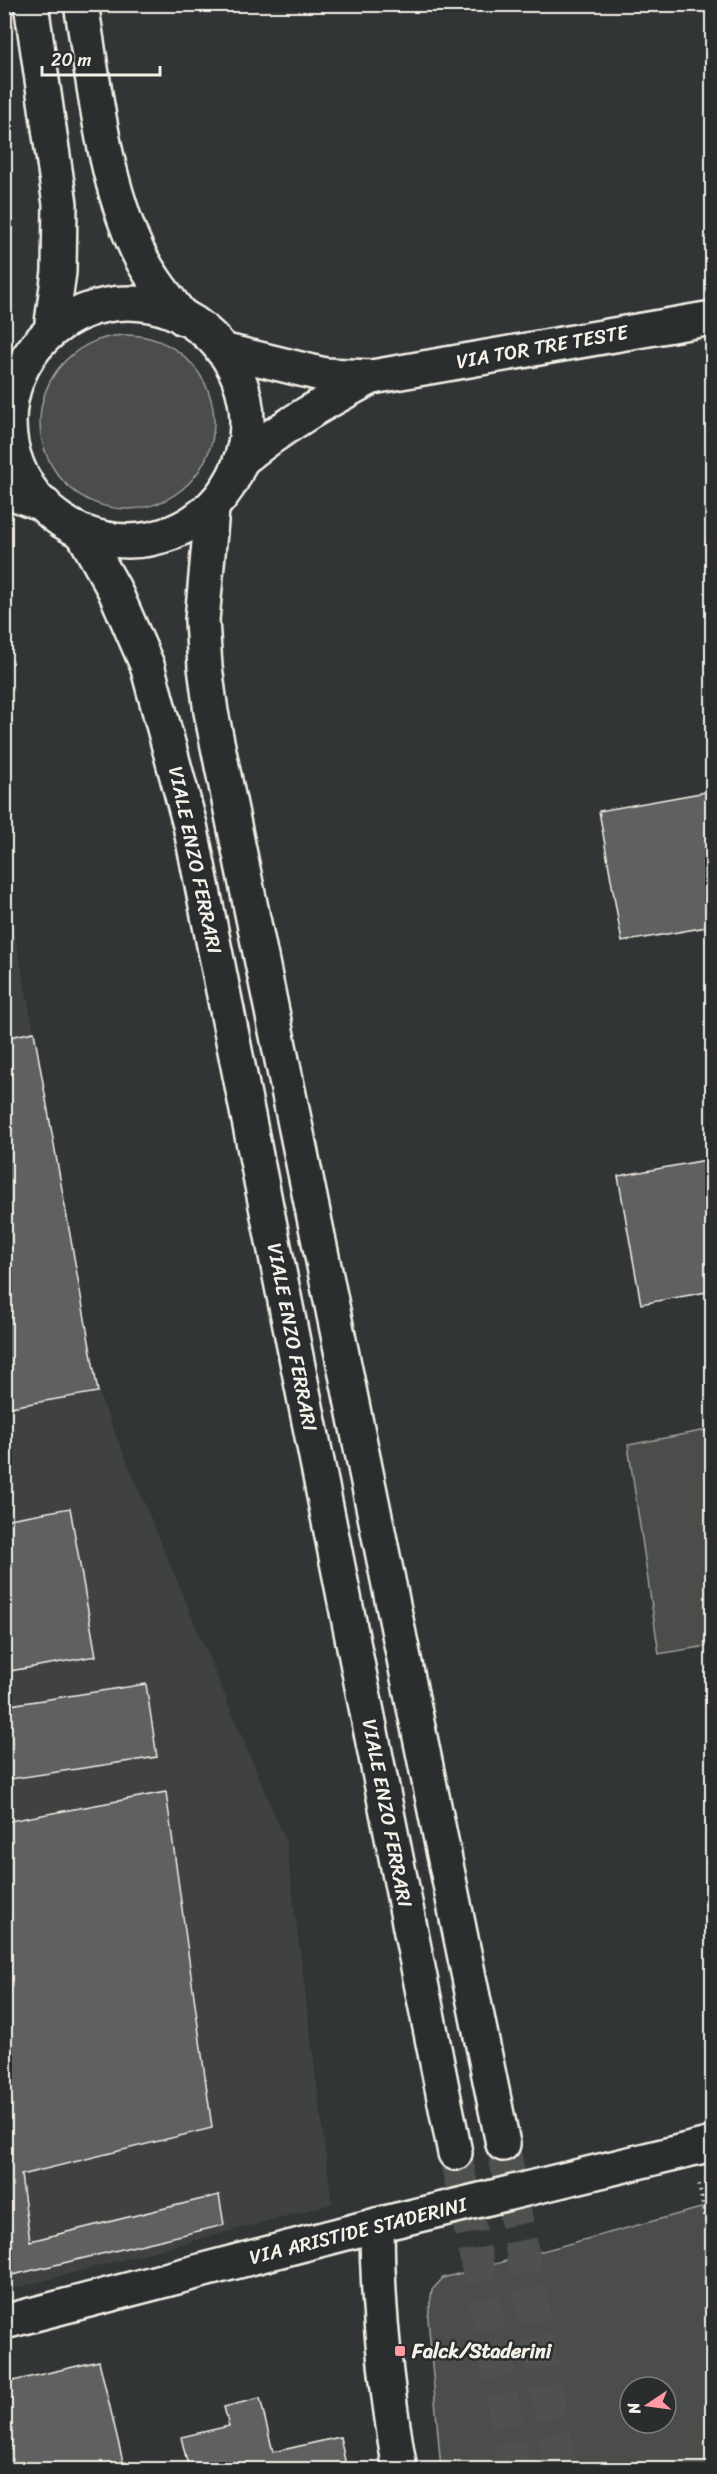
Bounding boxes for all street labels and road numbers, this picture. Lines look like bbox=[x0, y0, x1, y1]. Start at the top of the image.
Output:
street label: VIA TOR TRE TESTE bbox=[453, 314, 632, 379]
street label: VIALE ENZO FERRARI bbox=[158, 763, 232, 957]
street label: VIALE ENZO FERRARI bbox=[257, 1240, 327, 1434]
street label: VIALE ENZO FERRARI bbox=[352, 1716, 422, 1910]
street label: VIA ARISTIDE STADERINI bbox=[246, 2187, 471, 2275]

